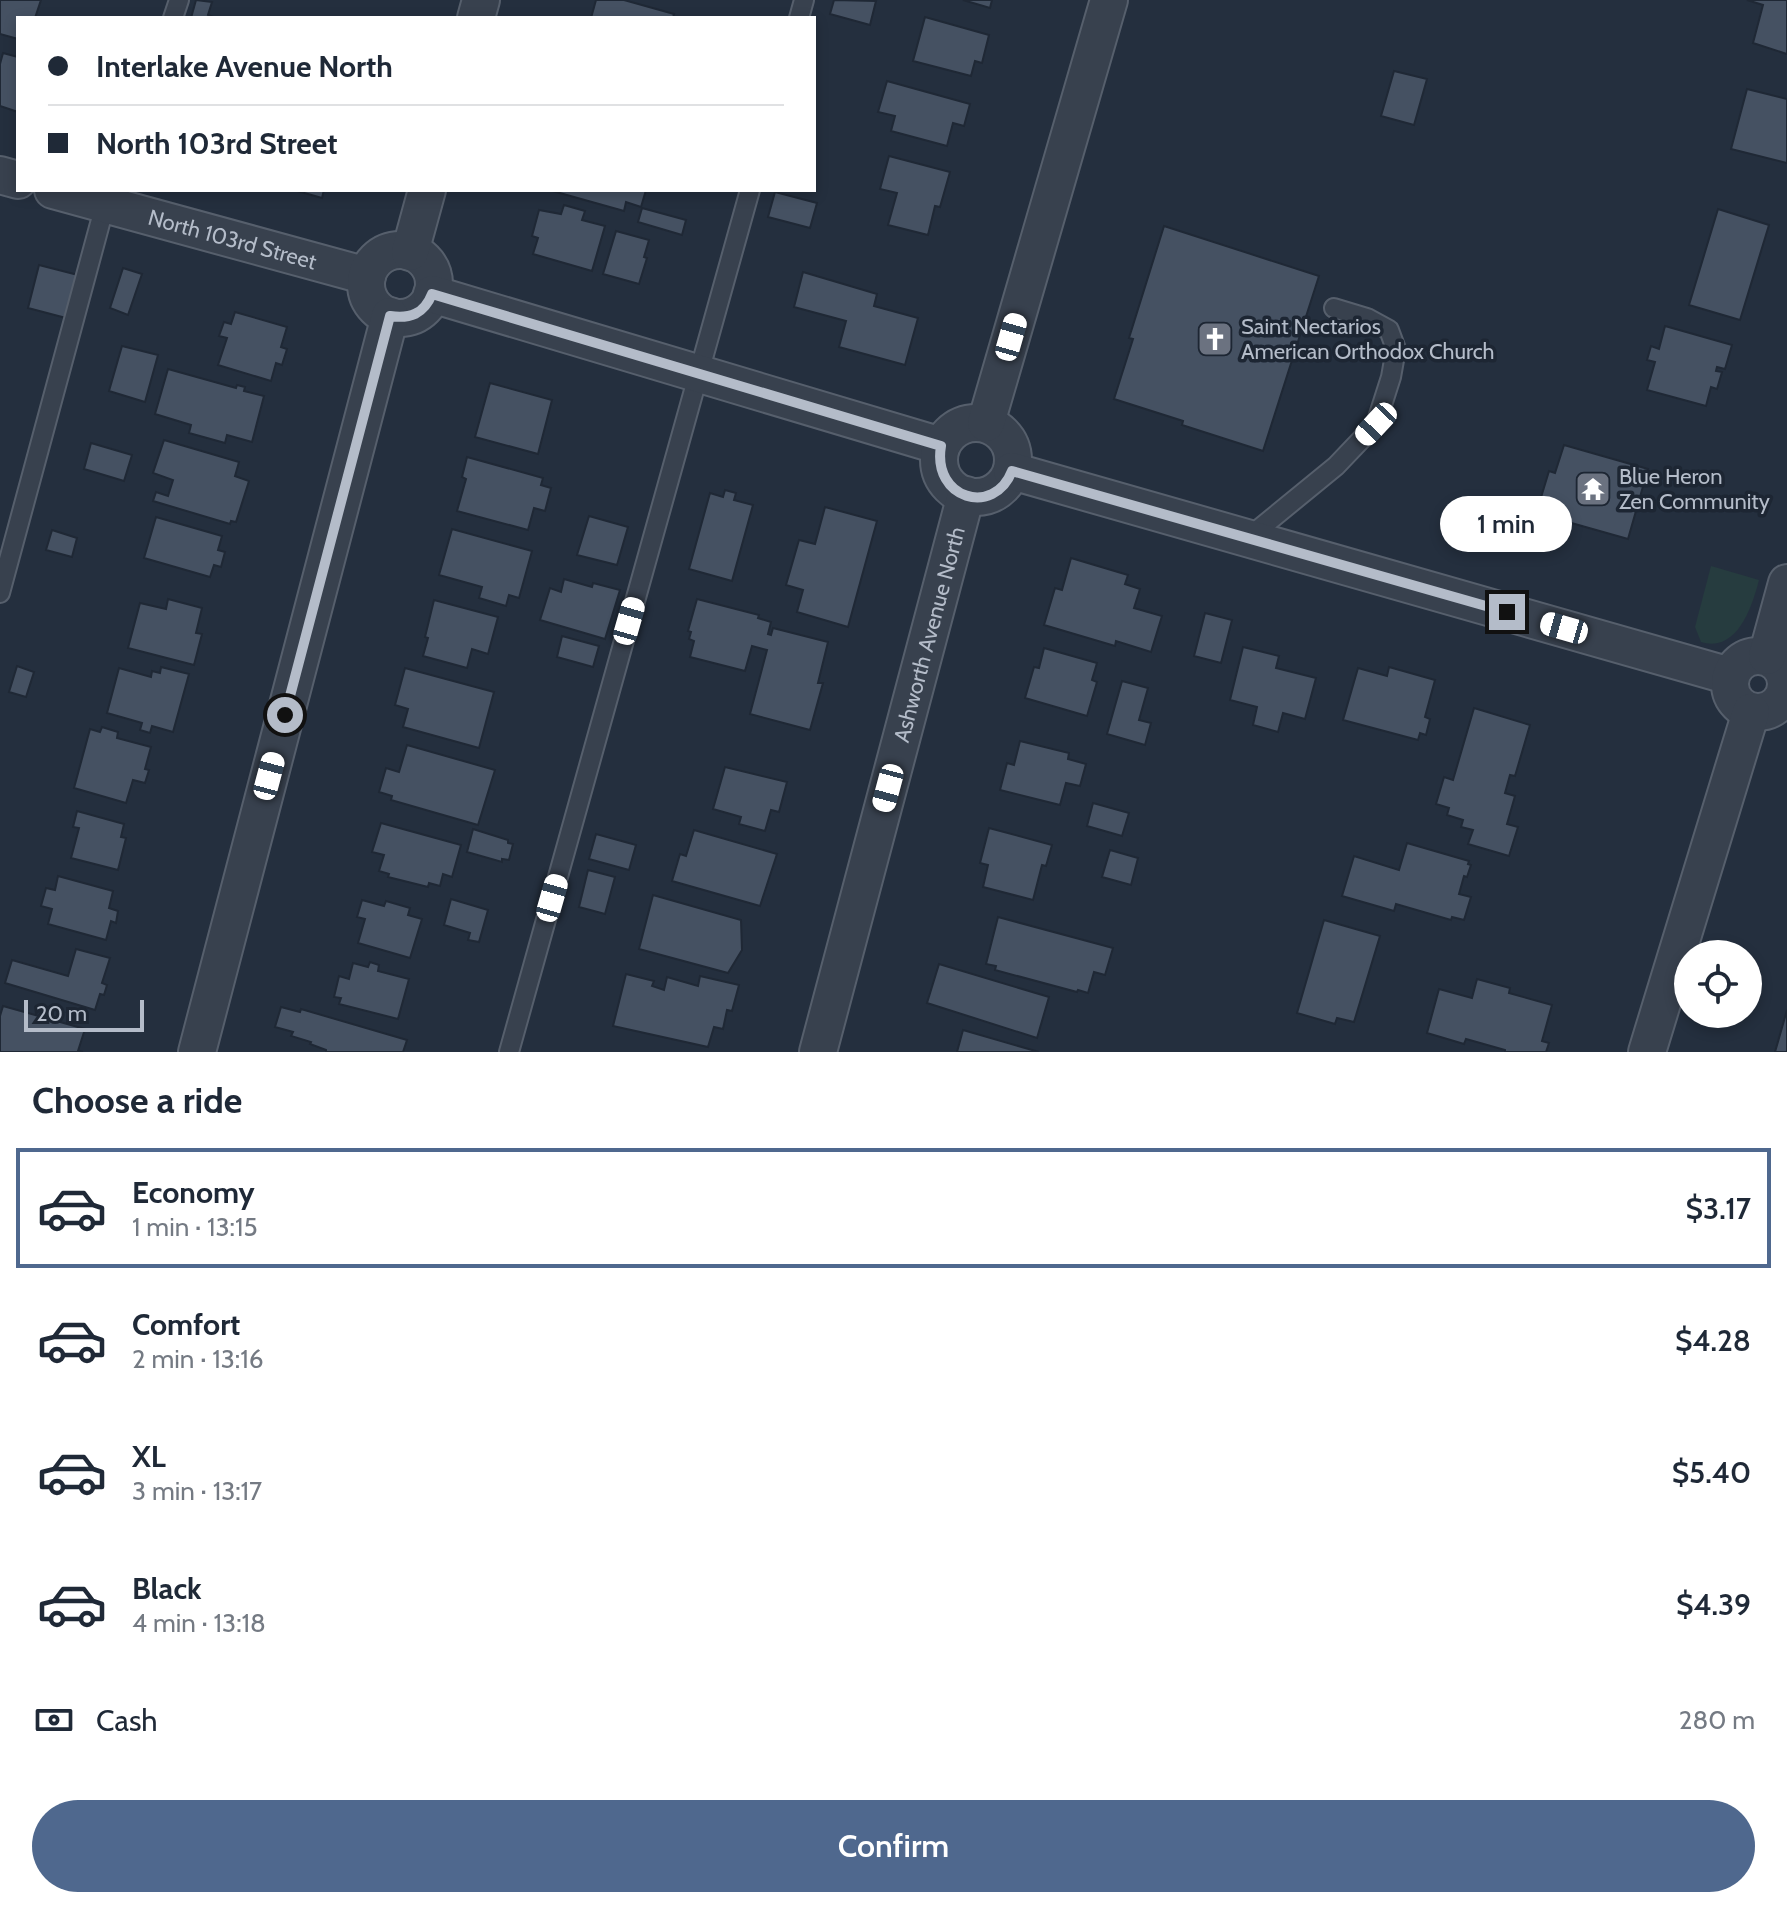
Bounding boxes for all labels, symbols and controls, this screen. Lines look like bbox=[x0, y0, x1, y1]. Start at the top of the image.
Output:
text: Interlake Avenue North bbox=[96, 48, 393, 85]
text: North 103rd Street bbox=[96, 125, 338, 162]
street label: North 103rd Street bbox=[145, 203, 320, 275]
car bbox=[993, 311, 1029, 363]
place label: Saint Nectarios American Orthodox Church bbox=[1241, 313, 1495, 365]
church icon: Saint Nectarios American Orthodox Church bbox=[1196, 320, 1234, 358]
car bbox=[1351, 398, 1401, 450]
place label: Blue Heron Zen Community bbox=[1619, 463, 1770, 515]
temple icon: Blue Heron Zen Community bbox=[1574, 470, 1612, 508]
callout: 1 min bbox=[1441, 496, 1573, 552]
text: 1 min bbox=[1477, 508, 1535, 540]
street label: Ashworth Avenue North bbox=[887, 524, 970, 745]
route end bbox=[1489, 594, 1525, 630]
car bbox=[611, 595, 647, 647]
car bbox=[1538, 610, 1590, 646]
route start bbox=[267, 697, 303, 733]
car bbox=[251, 750, 287, 802]
car bbox=[870, 762, 906, 814]
car bbox=[534, 872, 570, 924]
map controls bbox=[1674, 940, 1762, 1028]
button: locate bbox=[1674, 940, 1762, 1028]
scale bar bbox=[24, 996, 144, 1032]
text: 20 m bbox=[36, 1000, 87, 1027]
text: Choose a ride bbox=[32, 1078, 242, 1122]
icon: car bbox=[36, 1172, 108, 1244]
text: Economy bbox=[132, 1174, 255, 1211]
text: $3.17 bbox=[1686, 1190, 1751, 1227]
text: 1 min · 13:15 bbox=[132, 1211, 258, 1243]
icon: car bbox=[36, 1304, 108, 1376]
text: Comfort bbox=[132, 1306, 240, 1343]
text: $4.28 bbox=[1675, 1322, 1751, 1359]
text: 2 min · 13:16 bbox=[132, 1343, 263, 1375]
icon: car bbox=[36, 1436, 108, 1508]
text: XL bbox=[132, 1438, 166, 1475]
text: $5.40 bbox=[1672, 1454, 1751, 1491]
text: 3 min · 13:17 bbox=[132, 1475, 262, 1507]
icon: car bbox=[36, 1568, 108, 1640]
text: Black bbox=[132, 1570, 202, 1607]
text: $4.39 bbox=[1676, 1586, 1751, 1623]
text: 4 min · 13:18 bbox=[132, 1607, 266, 1639]
icon: cash bbox=[32, 1698, 76, 1742]
text: Cash bbox=[96, 1702, 158, 1739]
text: 280 m bbox=[1679, 1704, 1755, 1736]
button: Confirm bbox=[32, 1800, 1755, 1892]

